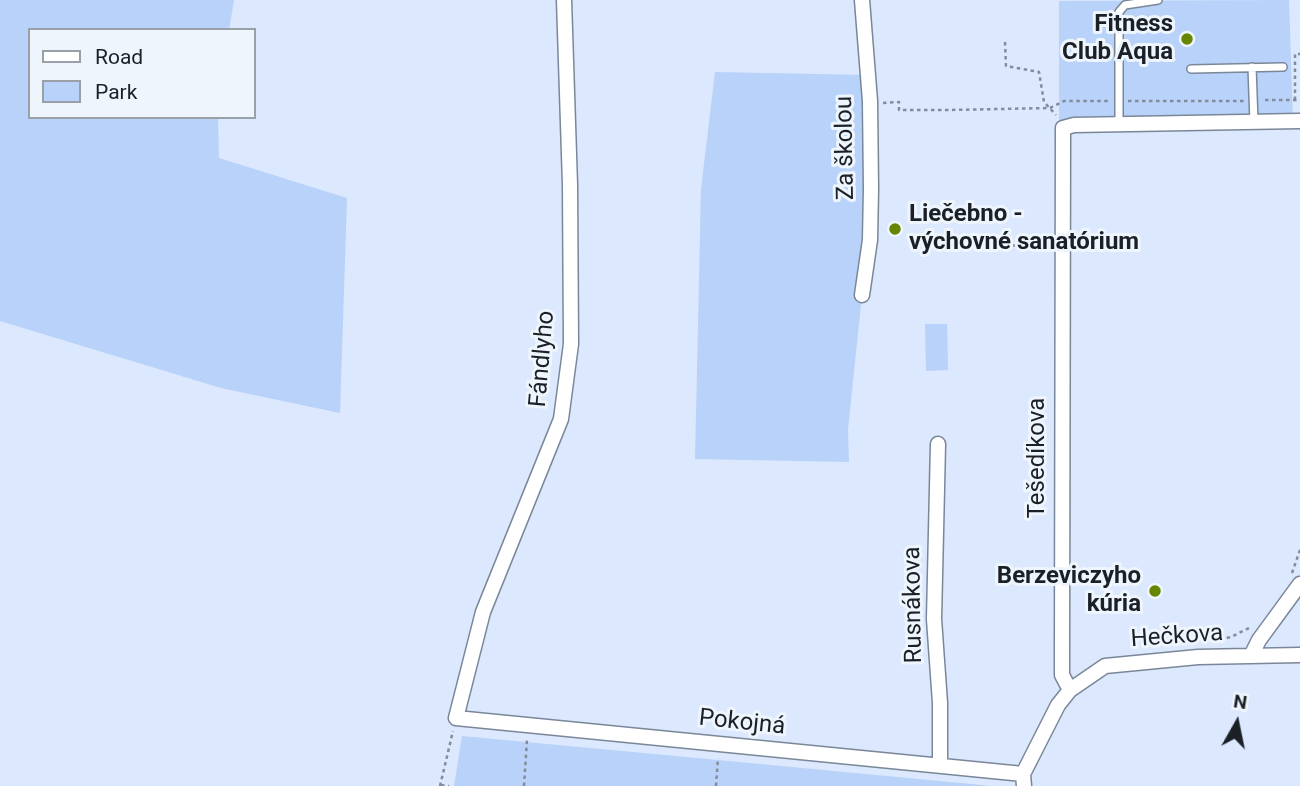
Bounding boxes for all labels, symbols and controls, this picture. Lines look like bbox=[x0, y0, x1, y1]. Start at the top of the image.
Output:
place label: Fitness Club Aqua bbox=[1062, 11, 1173, 67]
legend bbox=[28, 28, 256, 119]
marker: Fitness Club Aqua bbox=[1179, 31, 1195, 47]
text: Road bbox=[95, 45, 143, 69]
text: Park bbox=[95, 80, 137, 104]
street label: Za školou bbox=[831, 96, 861, 200]
place label: Liečebno - výchovné sanatórium bbox=[909, 201, 1139, 257]
marker: Liečebno - výchovné sanatórium bbox=[887, 221, 903, 237]
street label: Fándlyho bbox=[524, 310, 562, 408]
street label: Tešedíkova bbox=[1024, 398, 1052, 518]
street label: Rusnákova bbox=[899, 546, 929, 664]
place label: Berzeviczyho kúria bbox=[997, 563, 1141, 619]
marker: Berzeviczyho kúria bbox=[1147, 583, 1163, 599]
street label: Hečkova bbox=[1130, 619, 1224, 655]
north arrow bbox=[1202, 688, 1272, 758]
text: N bbox=[1232, 689, 1249, 714]
street label: Pokojná bbox=[697, 704, 787, 742]

